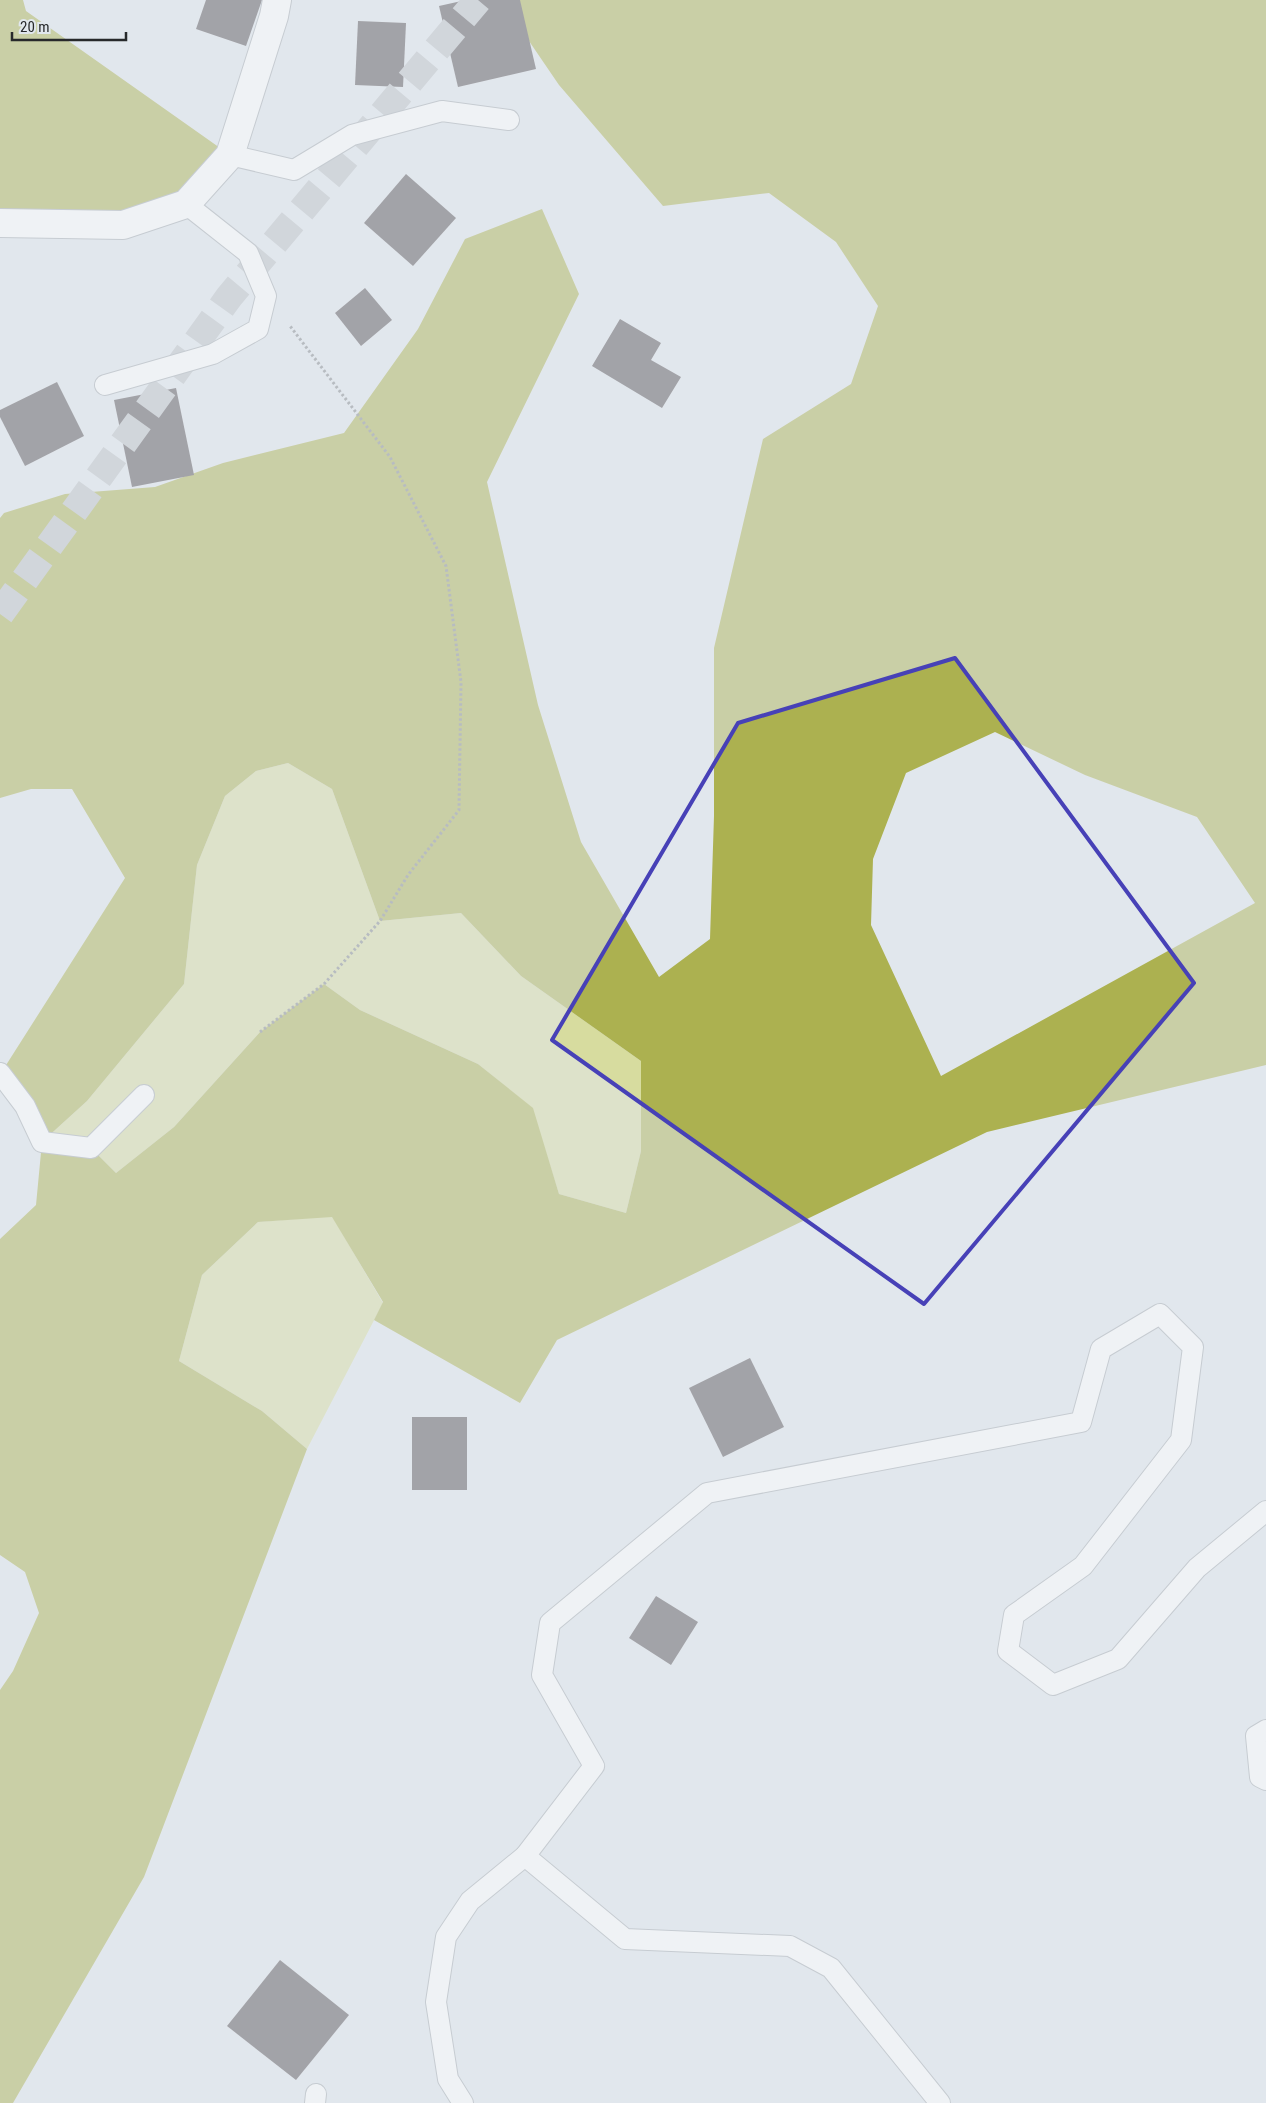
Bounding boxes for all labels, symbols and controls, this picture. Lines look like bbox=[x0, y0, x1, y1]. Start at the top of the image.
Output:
scale bar bbox=[12, 10, 126, 42]
text: 20 m bbox=[20, 18, 50, 36]

